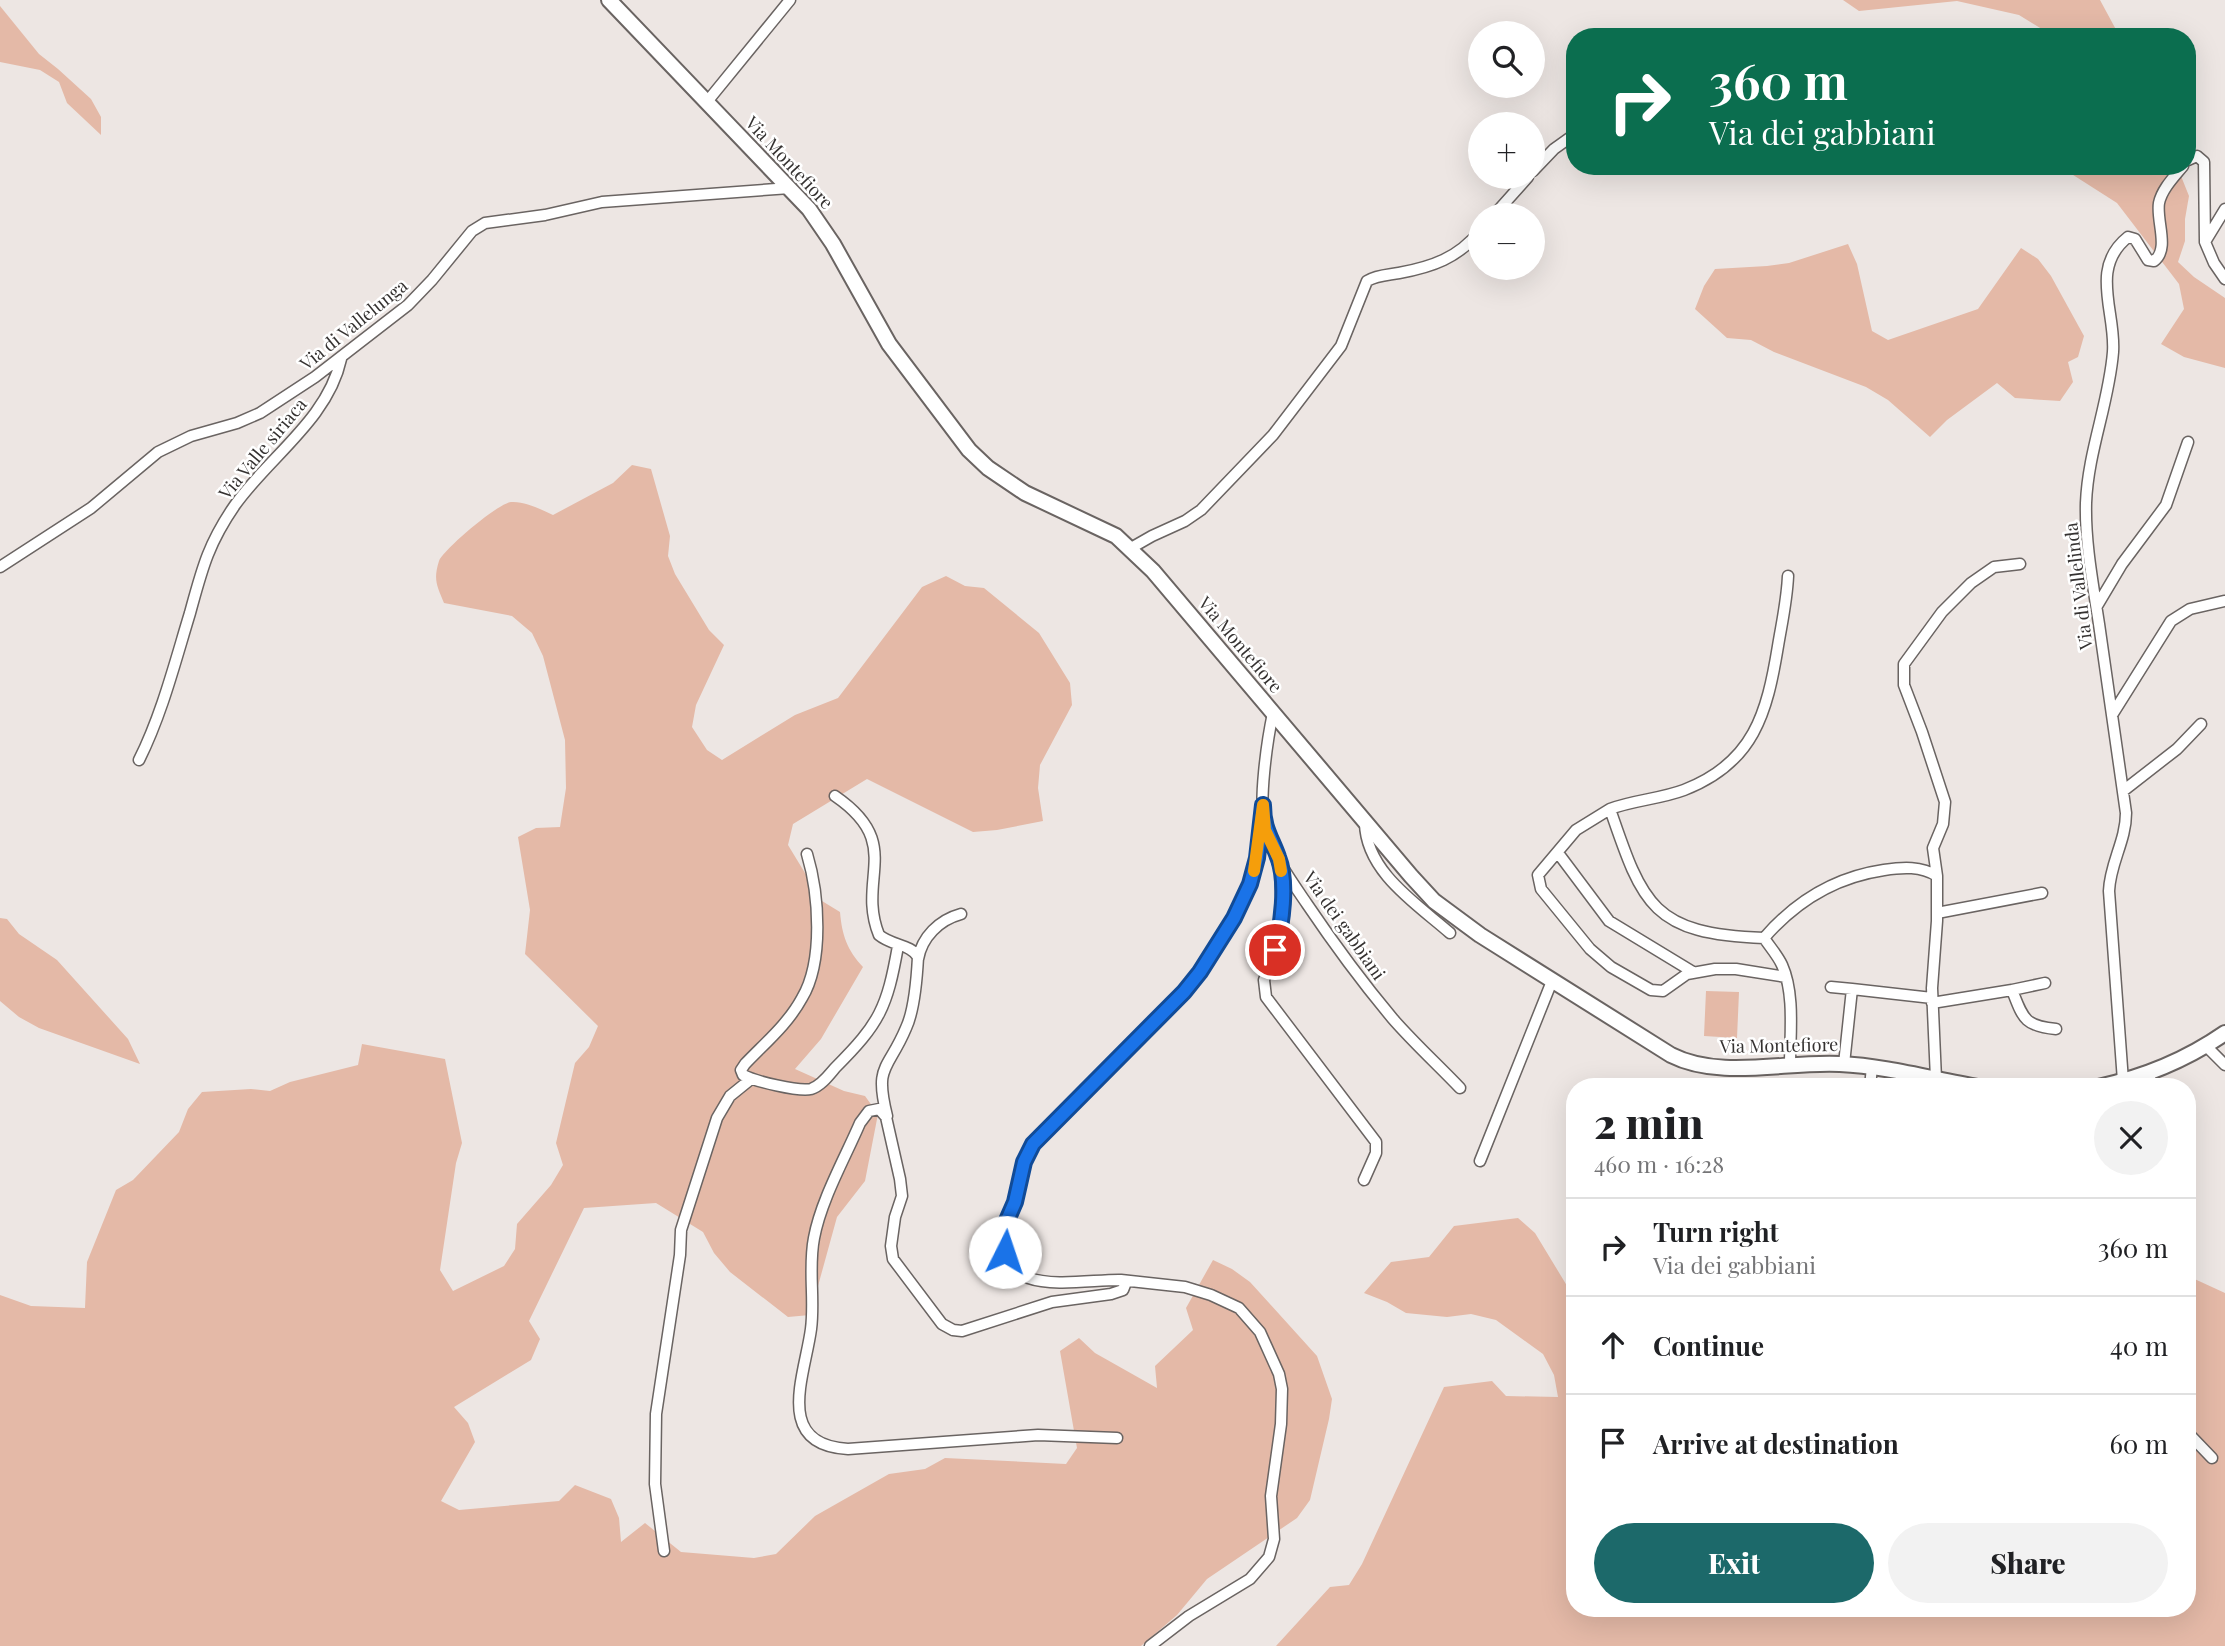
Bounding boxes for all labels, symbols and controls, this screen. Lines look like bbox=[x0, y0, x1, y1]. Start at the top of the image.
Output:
map controls bbox=[1468, 21, 1545, 280]
button: search bbox=[1468, 21, 1545, 98]
text: 360 m bbox=[1709, 47, 1848, 112]
icon: right bbox=[1594, 56, 1685, 147]
street label: Via Montefiore bbox=[740, 110, 839, 214]
text: Via dei gabbiani bbox=[1709, 110, 1936, 153]
button: + bbox=[1468, 112, 1545, 189]
button: − bbox=[1468, 203, 1545, 280]
street label: Via di Vallelunga bbox=[294, 273, 412, 376]
street label: Via Valle siriaca bbox=[212, 393, 312, 505]
street label: Via di Vallelinda bbox=[2058, 521, 2098, 652]
street label: Via Montefiore bbox=[1193, 590, 1288, 697]
street label: Via dei gabbiani bbox=[1298, 866, 1391, 985]
pin bbox=[1245, 920, 1305, 980]
icon: arrive bbox=[1256, 931, 1294, 969]
street label: Via Montefiore bbox=[1718, 1032, 1838, 1058]
text: 2 min bbox=[1594, 1094, 1703, 1150]
button: close bbox=[2094, 1101, 2168, 1175]
text: 460 m · 16:28 bbox=[1594, 1148, 1724, 1179]
text: Turn right bbox=[1653, 1214, 1779, 1249]
position arrow bbox=[968, 1215, 1042, 1289]
icon: right bbox=[1594, 1228, 1632, 1266]
text: 360 m bbox=[2098, 1230, 2168, 1265]
text: Via dei gabbiani bbox=[1653, 1249, 1816, 1280]
icon: ahead bbox=[1594, 1326, 1632, 1364]
text: Continue bbox=[1653, 1328, 1764, 1363]
text: 40 m bbox=[2110, 1328, 2168, 1363]
icon: arrive bbox=[1594, 1424, 1632, 1462]
text: Arrive at destination bbox=[1653, 1426, 1899, 1461]
text: 60 m bbox=[2109, 1426, 2168, 1461]
button: Exit bbox=[1594, 1523, 1874, 1603]
button: Share bbox=[1888, 1523, 2168, 1603]

